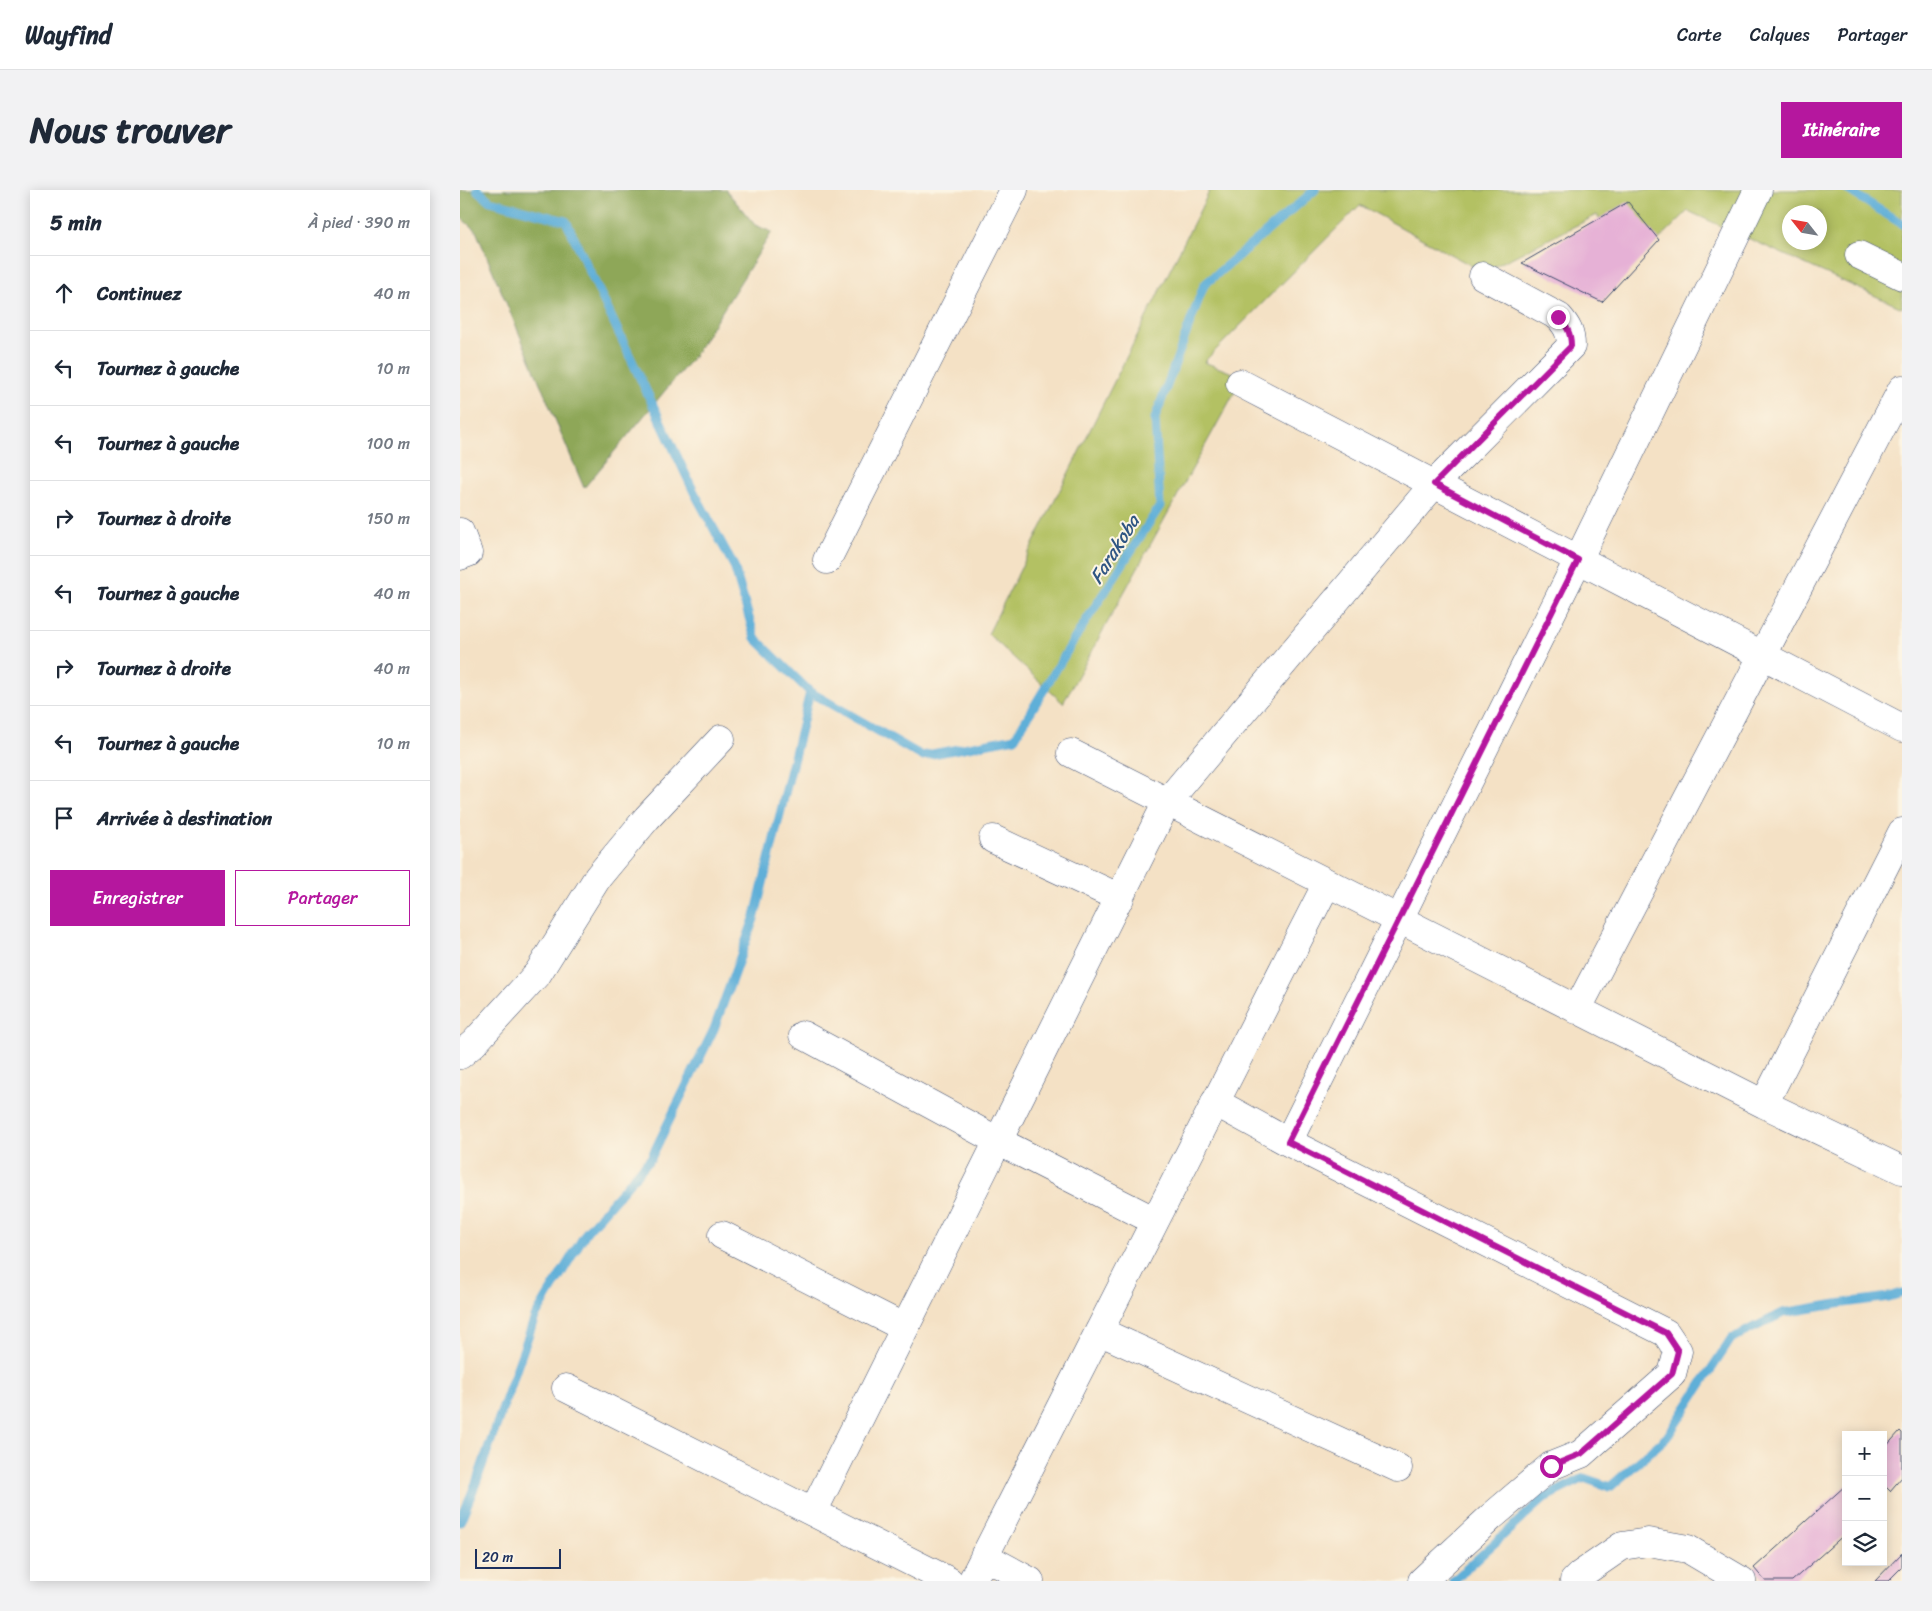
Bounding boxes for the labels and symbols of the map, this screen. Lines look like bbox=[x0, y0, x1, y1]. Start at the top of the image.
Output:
north arrow bbox=[1782, 205, 1827, 250]
route end bbox=[1547, 306, 1570, 329]
water label: Farakoba bbox=[1080, 507, 1149, 590]
route start bbox=[1540, 1455, 1563, 1478]
scale bar bbox=[475, 1546, 561, 1569]

